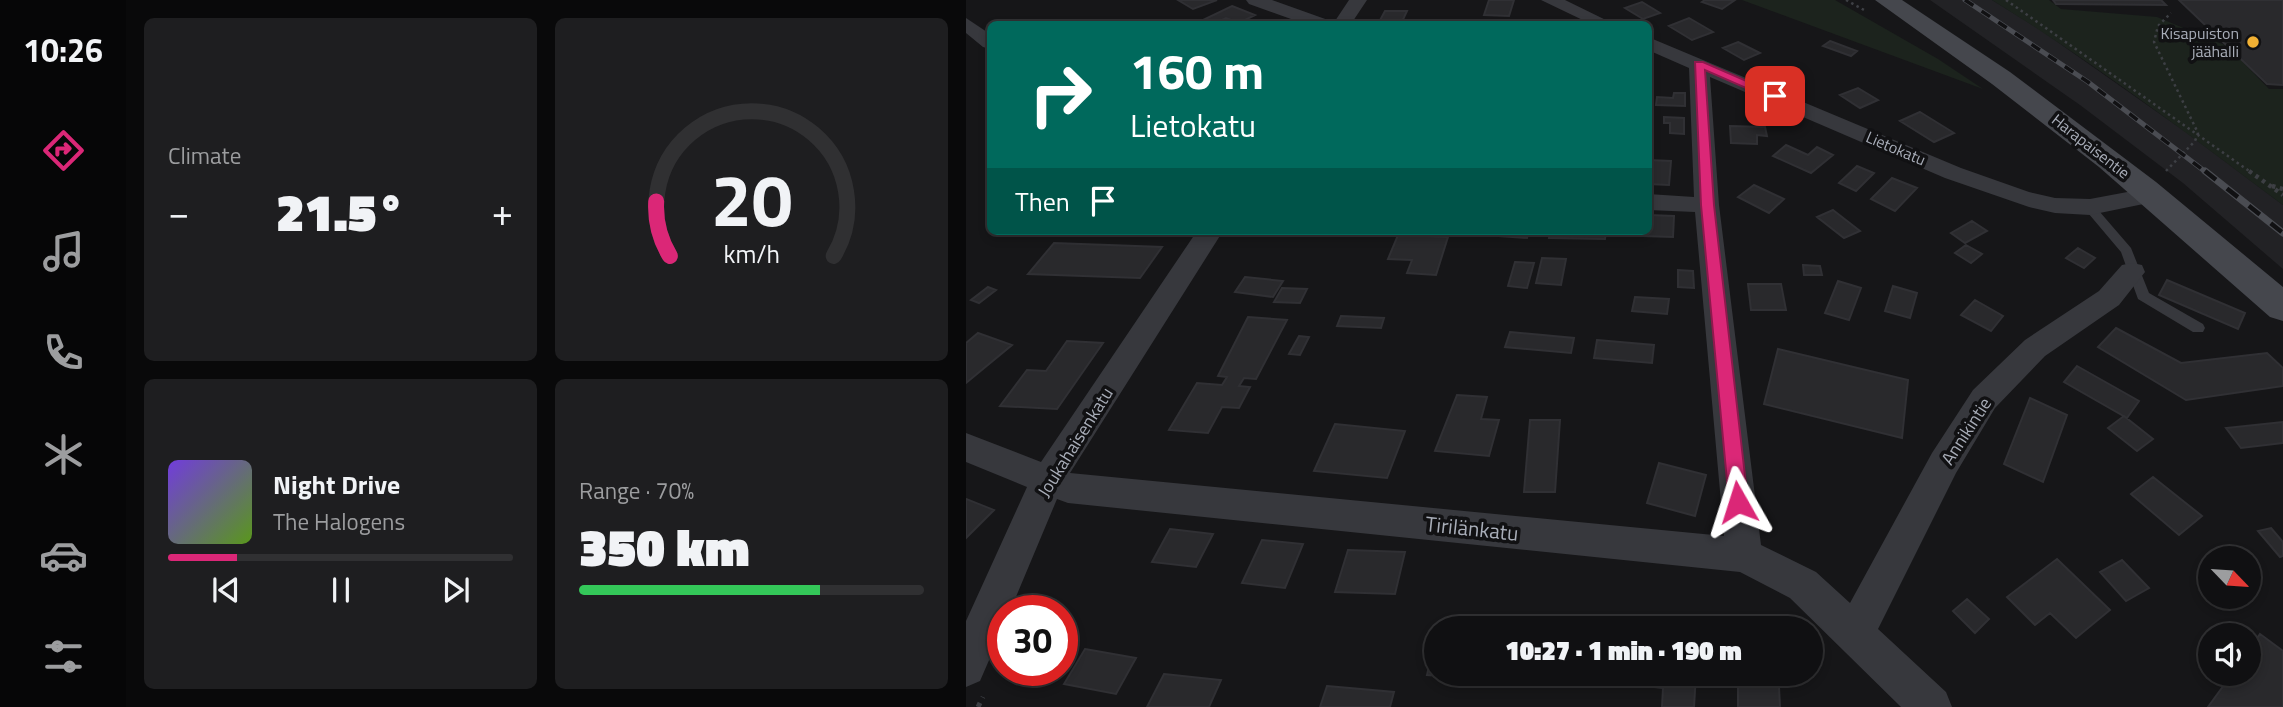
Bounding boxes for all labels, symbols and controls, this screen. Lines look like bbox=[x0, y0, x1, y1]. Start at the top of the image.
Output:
place label: Kisapuiston jäähalli bbox=[2160, 21, 2239, 63]
text: 10:26 bbox=[23, 26, 103, 74]
text: 160 m bbox=[1130, 33, 1264, 108]
marker: Kisapuiston jäähalli bbox=[2245, 34, 2261, 50]
icon: right bbox=[1015, 49, 1106, 140]
pin bbox=[1745, 66, 1805, 126]
icon: arrive bbox=[1756, 77, 1794, 115]
text: Lietokatu bbox=[1130, 101, 1256, 149]
street label: Harapaisentie bbox=[2047, 108, 2135, 184]
street label: Lietokatu bbox=[1862, 125, 1930, 171]
icon: directions bbox=[39, 126, 88, 175]
text: Climate bbox=[168, 138, 241, 173]
text: 20 bbox=[711, 144, 792, 254]
text: 21.5° bbox=[276, 172, 405, 251]
text: Then bbox=[1015, 182, 1070, 221]
icon: arrive bbox=[1084, 182, 1122, 220]
text: − bbox=[168, 183, 189, 241]
text: + bbox=[492, 183, 513, 241]
icon: music bbox=[39, 227, 88, 276]
text: km/h bbox=[723, 234, 780, 272]
icon: phone bbox=[39, 328, 88, 377]
street label: Joukahaisenkatu bbox=[1030, 382, 1120, 502]
street label: Annikintie bbox=[1934, 392, 1998, 470]
icon: climate bbox=[39, 430, 88, 479]
text: Night Drive bbox=[273, 465, 400, 504]
position arrow bbox=[1701, 465, 1775, 539]
text: Range · 70% bbox=[579, 473, 694, 508]
text: The Halogens bbox=[273, 504, 405, 539]
text: 350 km bbox=[579, 507, 750, 586]
street label: Tirilänkatu bbox=[1424, 507, 1520, 549]
icon: car bbox=[39, 531, 88, 580]
north arrow bbox=[2198, 546, 2261, 609]
map controls bbox=[2198, 546, 2261, 686]
icon: previous bbox=[207, 571, 245, 609]
icon: pause bbox=[322, 571, 360, 609]
icon: next bbox=[437, 571, 475, 609]
speed limit sign: 30 bbox=[987, 595, 1078, 686]
button: sound bbox=[2198, 623, 2261, 686]
text: 10:27 · 1 min · 190 m bbox=[1505, 631, 1742, 670]
icon: filters bbox=[39, 632, 88, 681]

